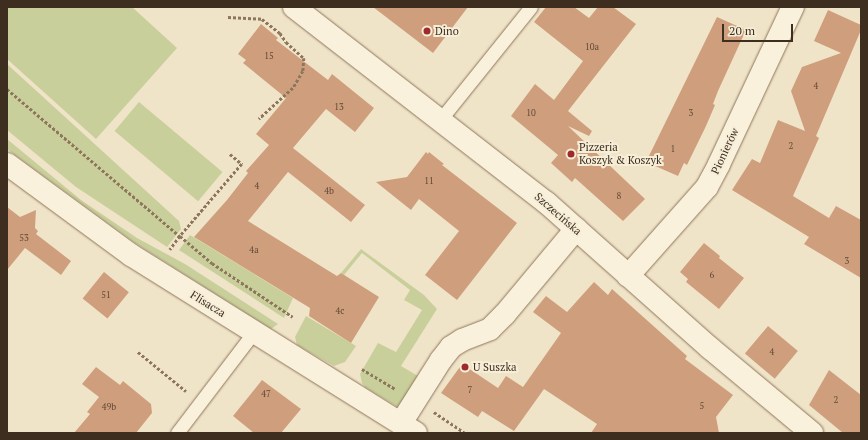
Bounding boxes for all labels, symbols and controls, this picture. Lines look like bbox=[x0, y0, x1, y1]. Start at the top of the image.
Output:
scale bar bbox=[724, 16, 795, 42]
text: 20 m bbox=[729, 23, 755, 38]
place label: Dino bbox=[435, 24, 459, 38]
marker: Dino bbox=[422, 26, 432, 36]
house number: 10a bbox=[585, 42, 599, 52]
house number: 15 bbox=[264, 51, 274, 61]
house number: 4 bbox=[814, 81, 818, 91]
house number: 13 bbox=[334, 102, 344, 112]
house number: 10 bbox=[526, 108, 536, 118]
house number: 3 bbox=[689, 108, 693, 118]
street label: Pionierów bbox=[709, 126, 741, 176]
place label: Pizzeria Koszyk & Koszyk bbox=[579, 141, 662, 167]
house number: 2 bbox=[789, 141, 793, 151]
house number: 1 bbox=[671, 144, 675, 154]
marker: Pizzeria Koszyk & Koszyk bbox=[566, 149, 576, 159]
house number: 11 bbox=[424, 176, 434, 186]
house number: 4 bbox=[255, 181, 259, 191]
house number: 4b bbox=[324, 186, 334, 196]
street label: Szczecińska bbox=[532, 190, 584, 238]
house number: 8 bbox=[617, 191, 621, 201]
house number: 53 bbox=[19, 233, 29, 243]
house number: 4a bbox=[249, 245, 259, 255]
house number: 3 bbox=[845, 256, 849, 266]
house number: 6 bbox=[710, 270, 714, 280]
street label: Flisacza bbox=[188, 288, 228, 320]
house number: 51 bbox=[101, 290, 111, 300]
house number: 4c bbox=[336, 306, 344, 316]
house number: 4 bbox=[770, 347, 774, 357]
place label: U Suszka bbox=[473, 360, 517, 374]
marker: U Suszka bbox=[460, 362, 470, 372]
house number: 7 bbox=[468, 385, 472, 395]
house number: 47 bbox=[261, 389, 271, 399]
house number: 2 bbox=[834, 395, 838, 405]
house number: 5 bbox=[700, 401, 704, 411]
house number: 49b bbox=[102, 402, 116, 412]

